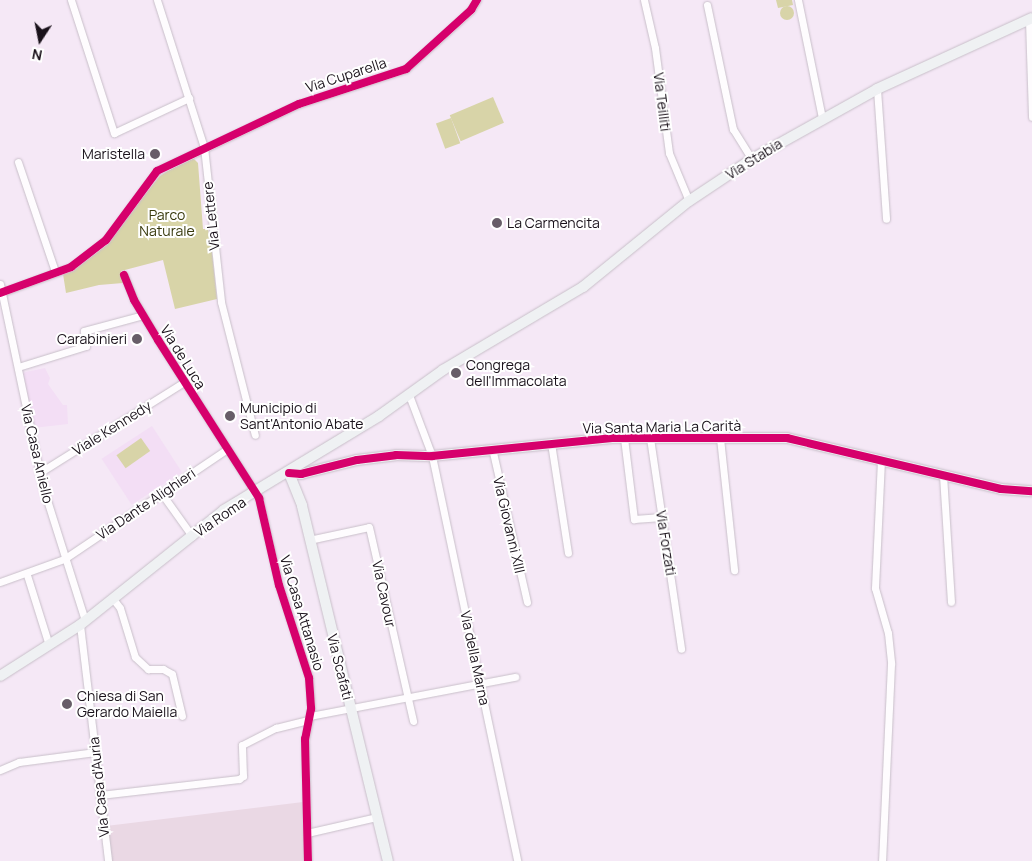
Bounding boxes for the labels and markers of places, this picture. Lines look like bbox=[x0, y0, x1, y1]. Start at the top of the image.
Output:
place label: Maristella bbox=[82, 146, 145, 162]
marker: Maristella bbox=[149, 148, 161, 160]
place label: La Carmencita bbox=[507, 215, 600, 231]
marker: La Carmencita bbox=[491, 217, 503, 229]
place label: Carabinieri bbox=[57, 331, 127, 347]
marker: Carabinieri bbox=[131, 333, 143, 345]
place label: Congrega dell'Immacolata bbox=[466, 357, 567, 390]
marker: Congrega dell'Immacolata bbox=[450, 367, 462, 379]
place label: Municipio di Sant'Antonio Abate bbox=[240, 400, 364, 432]
marker: Municipio di Sant'Antonio Abate bbox=[224, 410, 236, 422]
place label: Chiesa di San Gerardo Maiella bbox=[77, 688, 177, 720]
marker: Chiesa di San Gerardo Maiella bbox=[61, 698, 73, 710]

